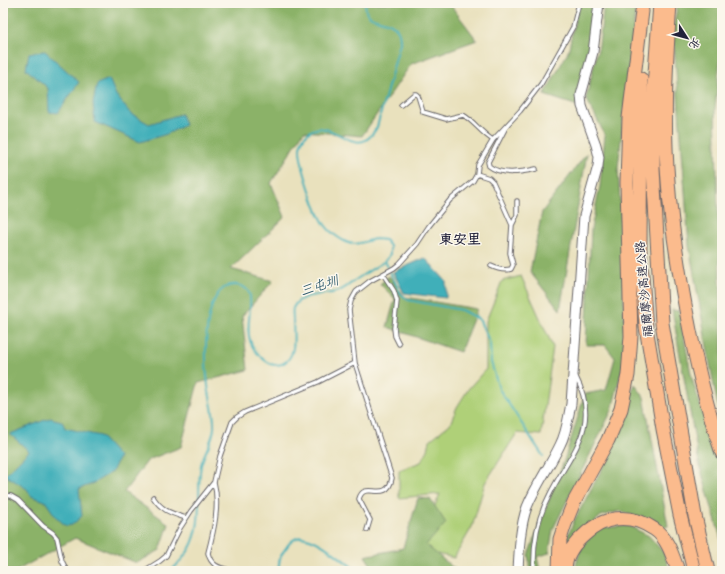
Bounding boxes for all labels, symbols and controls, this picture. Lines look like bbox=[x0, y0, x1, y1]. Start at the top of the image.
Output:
north arrow bbox=[667, 18, 707, 58]
text: 北 bbox=[686, 35, 705, 53]
district label: 東安里 bbox=[439, 229, 481, 248]
street label: 福爾摩沙高速公路 bbox=[631, 241, 655, 338]
water label: 三屯圳 bbox=[298, 270, 342, 299]

